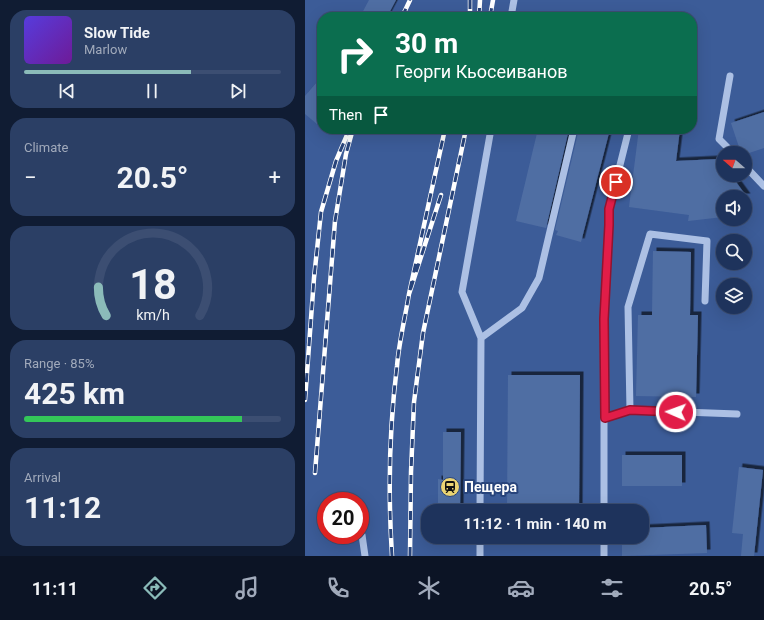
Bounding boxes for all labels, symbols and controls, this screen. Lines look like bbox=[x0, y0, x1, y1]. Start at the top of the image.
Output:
text: Slow Tide bbox=[84, 24, 150, 42]
text: 30 m bbox=[395, 27, 458, 60]
icon: right bbox=[329, 28, 381, 80]
text: Marlow bbox=[84, 42, 127, 57]
text: Георги Кьосеиванов bbox=[395, 61, 567, 82]
icon: previous bbox=[56, 80, 78, 102]
icon: pause bbox=[141, 80, 163, 102]
icon: next bbox=[227, 80, 249, 102]
icon: arrive bbox=[370, 104, 392, 126]
text: Then bbox=[329, 106, 362, 124]
text: Climate bbox=[24, 140, 68, 155]
north arrow bbox=[716, 146, 752, 182]
map controls bbox=[716, 146, 752, 314]
text: 20.5° bbox=[117, 160, 189, 195]
text: − bbox=[24, 165, 37, 190]
text: + bbox=[269, 165, 281, 190]
pin bbox=[599, 165, 633, 199]
icon: arrive bbox=[605, 171, 627, 193]
button: sound bbox=[716, 190, 752, 226]
button: search bbox=[716, 234, 752, 270]
text: 18 bbox=[129, 260, 176, 309]
button: layers bbox=[716, 278, 752, 314]
text: km/h bbox=[136, 307, 169, 323]
text: Range · 85% bbox=[24, 356, 94, 371]
text: 425 km bbox=[24, 376, 125, 411]
position arrow bbox=[655, 391, 697, 433]
text: Arrival bbox=[24, 470, 61, 485]
station icon: Пещера bbox=[439, 476, 461, 498]
place label: Пещера bbox=[464, 479, 517, 495]
text: 11:12 bbox=[24, 490, 101, 525]
speed limit sign: 20 bbox=[317, 492, 369, 544]
text: 11:12 · 1 min · 140 m bbox=[464, 515, 606, 533]
icon: directions bbox=[141, 574, 169, 602]
icon: music bbox=[233, 574, 261, 602]
icon: phone bbox=[324, 574, 352, 602]
icon: climate bbox=[415, 574, 443, 602]
icon: car bbox=[507, 574, 535, 602]
icon: filters bbox=[598, 574, 626, 602]
text: 11:11 bbox=[32, 578, 78, 599]
text: 20.5° bbox=[689, 578, 732, 599]

